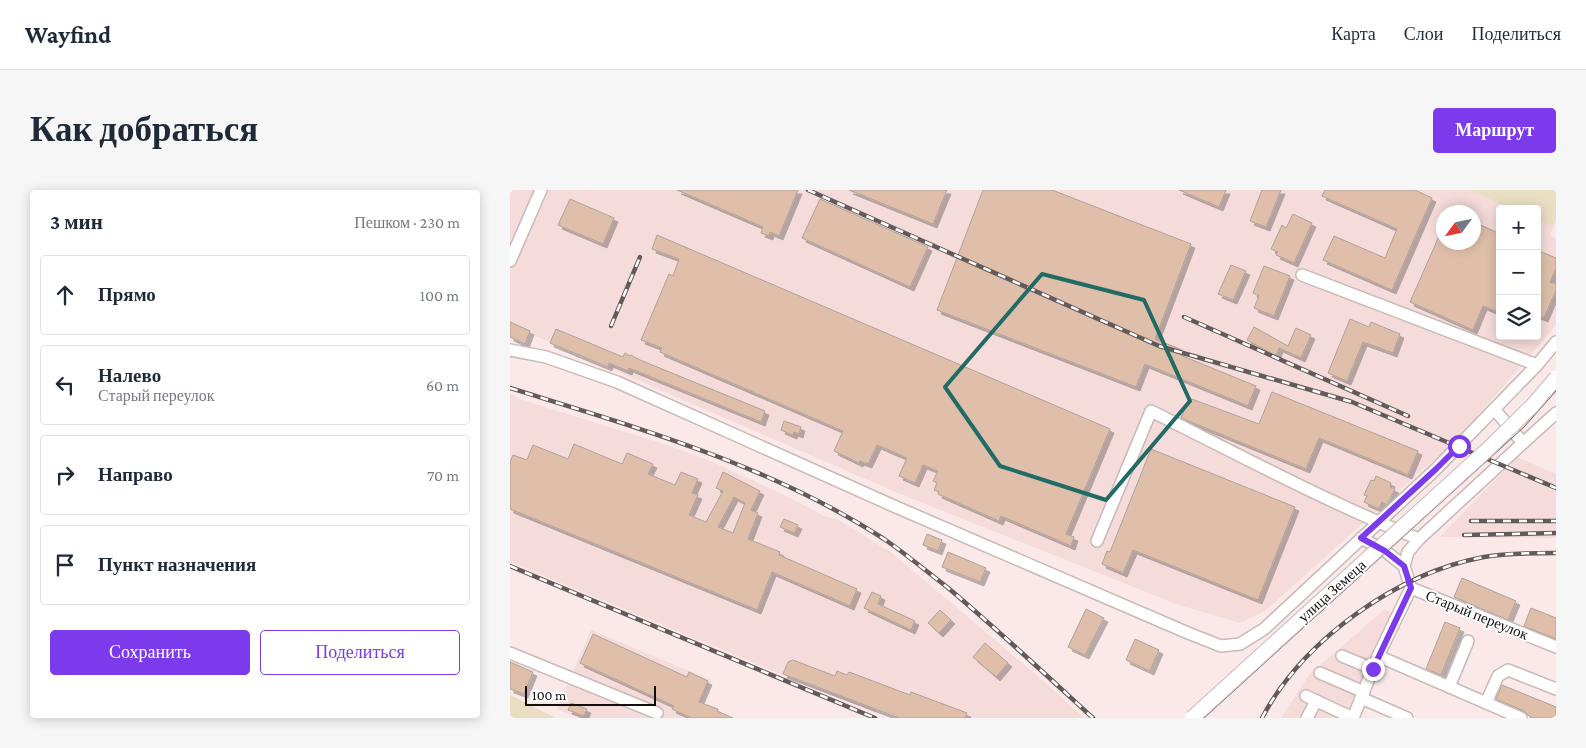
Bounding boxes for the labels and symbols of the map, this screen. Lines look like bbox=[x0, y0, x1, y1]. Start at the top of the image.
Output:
north arrow bbox=[1436, 205, 1481, 250]
route start bbox=[1448, 435, 1471, 458]
street label: улица Земеца bbox=[1295, 556, 1369, 625]
street label: Старый переулок bbox=[1423, 587, 1531, 643]
route end bbox=[1362, 658, 1385, 681]
scale bar bbox=[525, 683, 656, 706]

